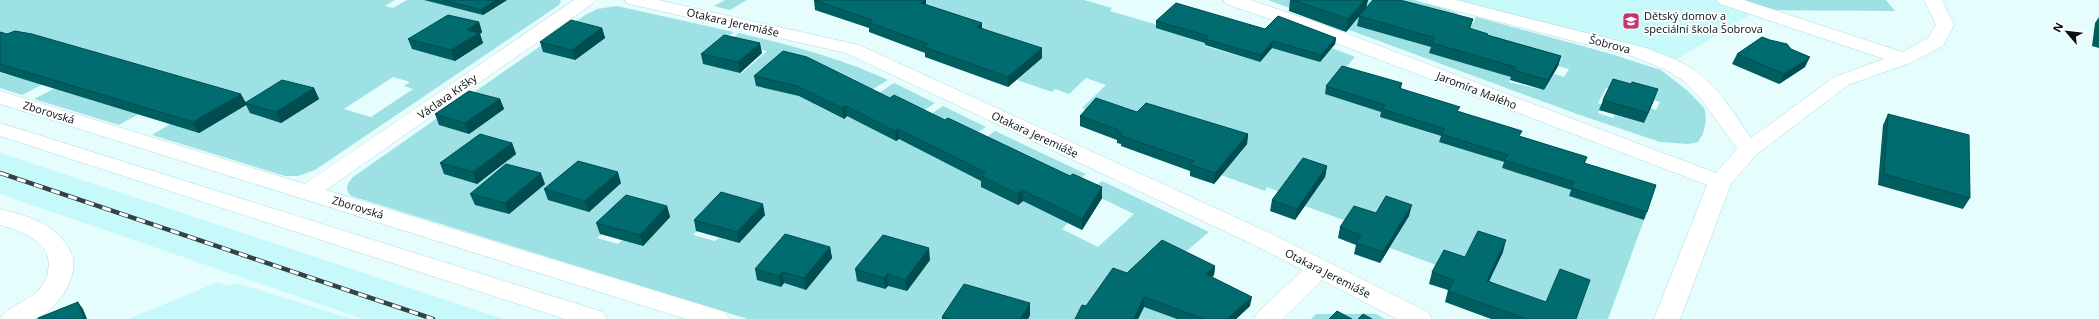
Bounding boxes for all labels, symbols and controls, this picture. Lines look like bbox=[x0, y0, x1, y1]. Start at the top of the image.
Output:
street label: Otakara Jeremiáše bbox=[685, 4, 781, 40]
place label: Dětský domov a speciální škola Šobrova bbox=[1644, 8, 1763, 36]
school or university icon: Dětský domov a speciální škola Šobrova bbox=[1621, 11, 1641, 31]
north arrow bbox=[2047, 12, 2087, 52]
text: N bbox=[2049, 20, 2066, 35]
street label: Šobrova bbox=[1588, 31, 1632, 57]
street label: Jaromíra Malého bbox=[1434, 67, 1520, 112]
street label: Václava Kršky bbox=[414, 70, 480, 122]
street label: Zborovská bbox=[21, 97, 77, 127]
street label: Otakara Jeremiáše bbox=[989, 107, 1081, 161]
street label: Zborovská bbox=[330, 192, 386, 222]
street label: Otakara Jeremiáše bbox=[1283, 245, 1373, 301]

